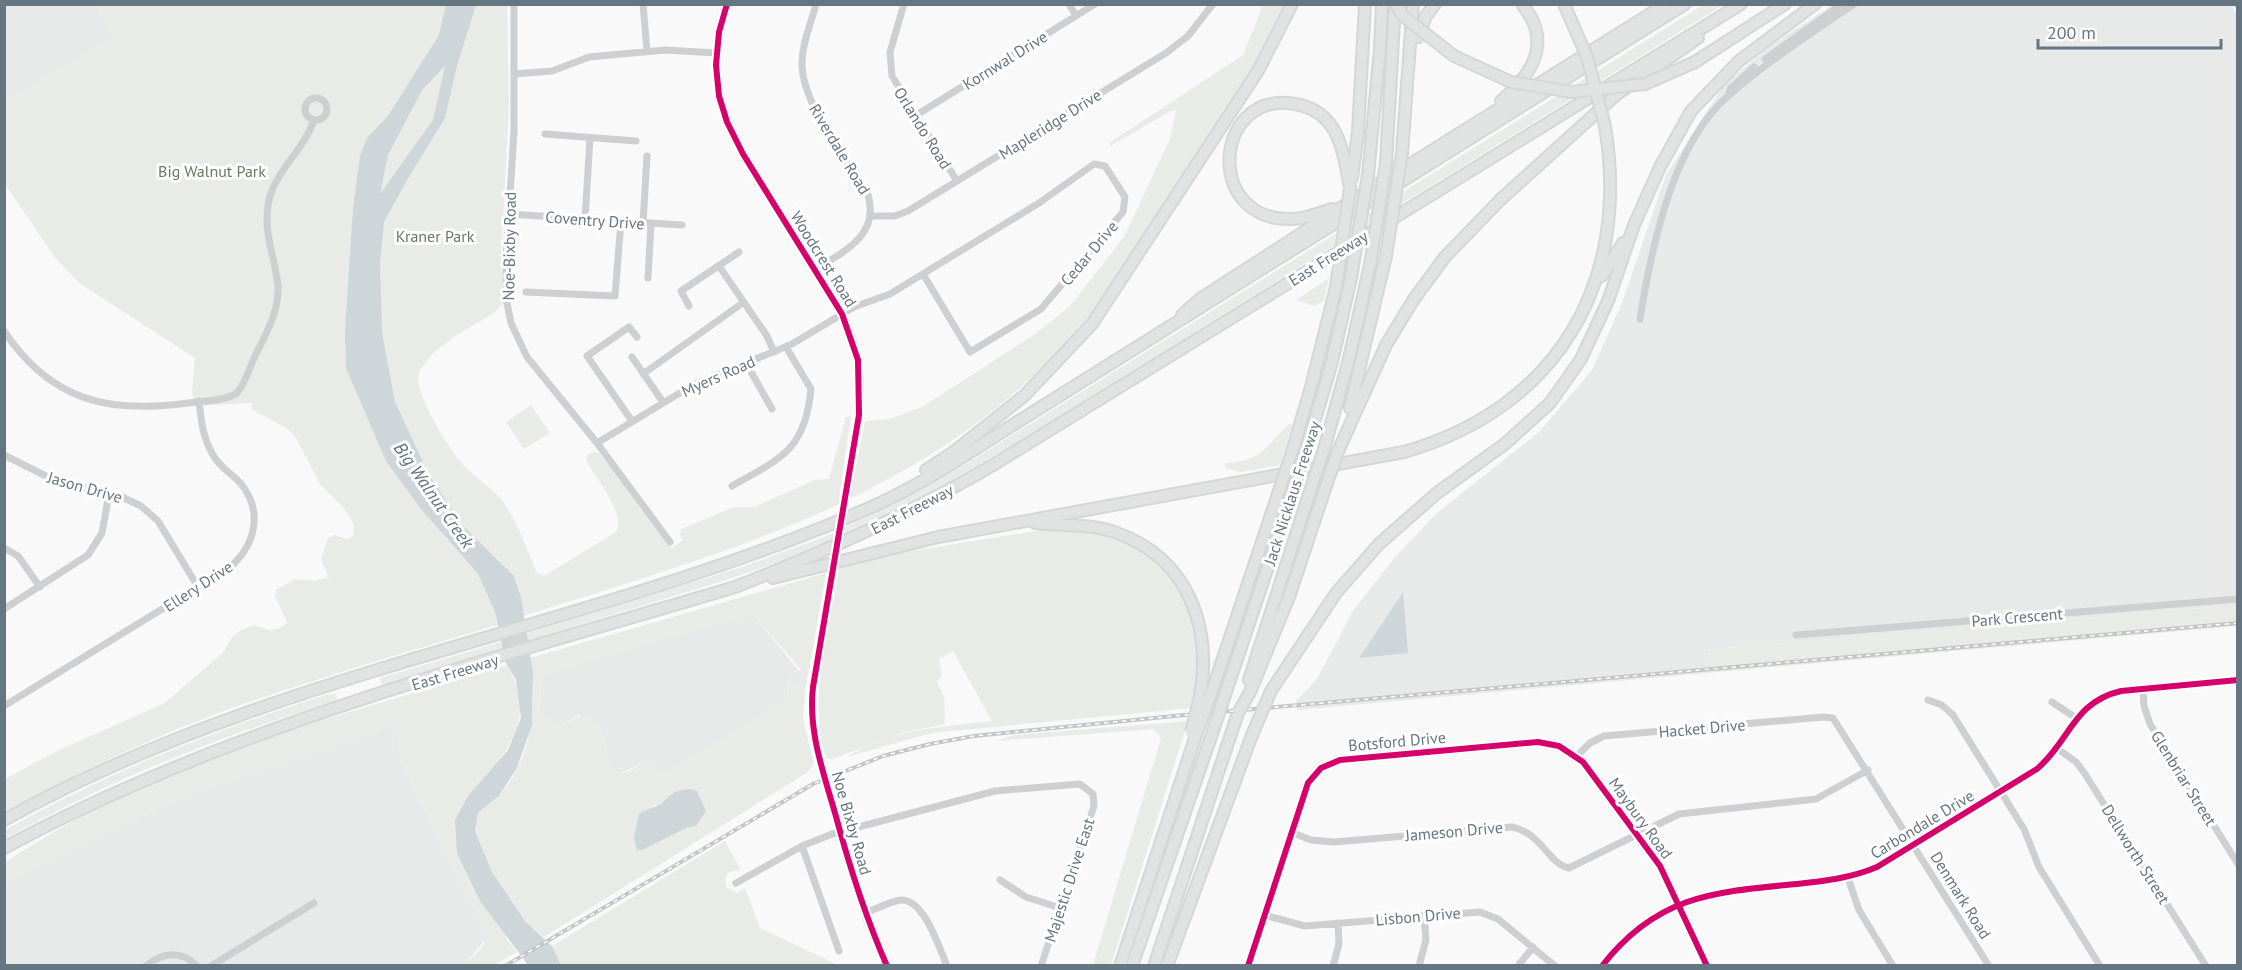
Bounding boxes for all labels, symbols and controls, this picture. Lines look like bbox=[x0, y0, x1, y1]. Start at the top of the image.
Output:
scale bar bbox=[2038, 12, 2221, 50]
text: 200 m bbox=[2047, 21, 2096, 44]
street label: Kornwal Drive bbox=[959, 26, 1051, 94]
street label: Orlando Road bbox=[890, 83, 956, 173]
street label: Mapleridge Drive bbox=[995, 84, 1105, 164]
street label: Riverdale Road bbox=[805, 100, 875, 198]
park label: Big Walnut Park bbox=[158, 161, 266, 181]
street label: Noe-Bixby Road bbox=[498, 192, 520, 300]
street label: Coventry Drive bbox=[545, 207, 645, 233]
street label: Woodcrest Road bbox=[787, 207, 861, 311]
street label: Cedar Drive bbox=[1056, 216, 1122, 290]
street label: East Freeway bbox=[1285, 225, 1372, 290]
park label: Kraner Park bbox=[396, 226, 475, 246]
street label: Myers Road bbox=[678, 351, 758, 401]
street label: Jack Nicklaus Freeway bbox=[1259, 418, 1325, 568]
water label: Big Walnut Creek bbox=[389, 437, 480, 553]
street label: Jason Drive bbox=[44, 467, 125, 507]
street label: East Freeway bbox=[867, 479, 957, 538]
street label: Ellery Drive bbox=[160, 556, 236, 616]
street label: Park Crescent bbox=[1971, 603, 2064, 631]
street label: East Freeway bbox=[409, 649, 501, 695]
street label: Hacket Drive bbox=[1658, 714, 1746, 742]
street label: Botsford Drive bbox=[1347, 727, 1447, 755]
street label: Glenbriar Street bbox=[2147, 727, 2221, 830]
street label: Noe Bixby Road bbox=[828, 769, 876, 877]
street label: Maybury Road bbox=[1605, 773, 1677, 863]
street label: Carbondale Drive bbox=[1866, 785, 1978, 863]
street label: Dellworth Street bbox=[2097, 801, 2175, 908]
street label: Majestic Drive East bbox=[1040, 815, 1099, 945]
street label: Jameson Drive bbox=[1403, 817, 1504, 845]
street label: Denmark Road bbox=[1926, 848, 1996, 942]
street label: Lisbon Drive bbox=[1375, 902, 1461, 930]

